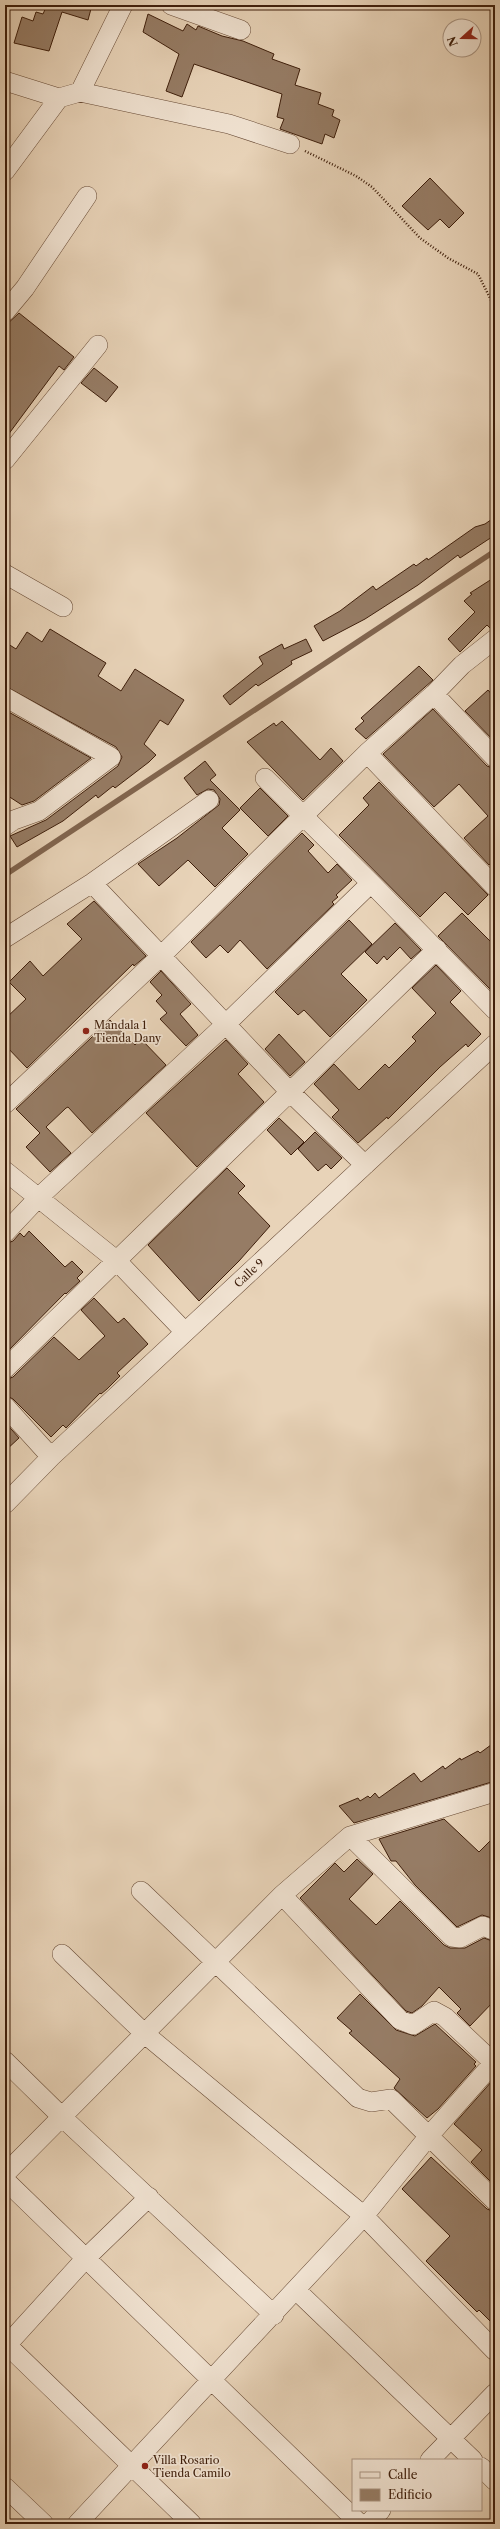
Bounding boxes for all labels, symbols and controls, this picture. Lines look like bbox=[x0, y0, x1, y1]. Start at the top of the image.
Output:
north arrow bbox=[442, 18, 482, 58]
text: N bbox=[444, 34, 461, 49]
place label: Mandala 1 Tienda Dany bbox=[94, 1018, 162, 1045]
marker: Mandala 1 Tienda Dany bbox=[81, 1026, 91, 1036]
street label: Calle 9 bbox=[231, 1255, 267, 1291]
place label: Villa Rosario Tienda Camilo bbox=[152, 2453, 231, 2480]
legend bbox=[352, 2459, 482, 2511]
marker: Villa Rosario Tienda Camilo bbox=[140, 2461, 150, 2471]
text: Calle bbox=[388, 2467, 418, 2482]
text: Edificio bbox=[388, 2487, 432, 2502]

